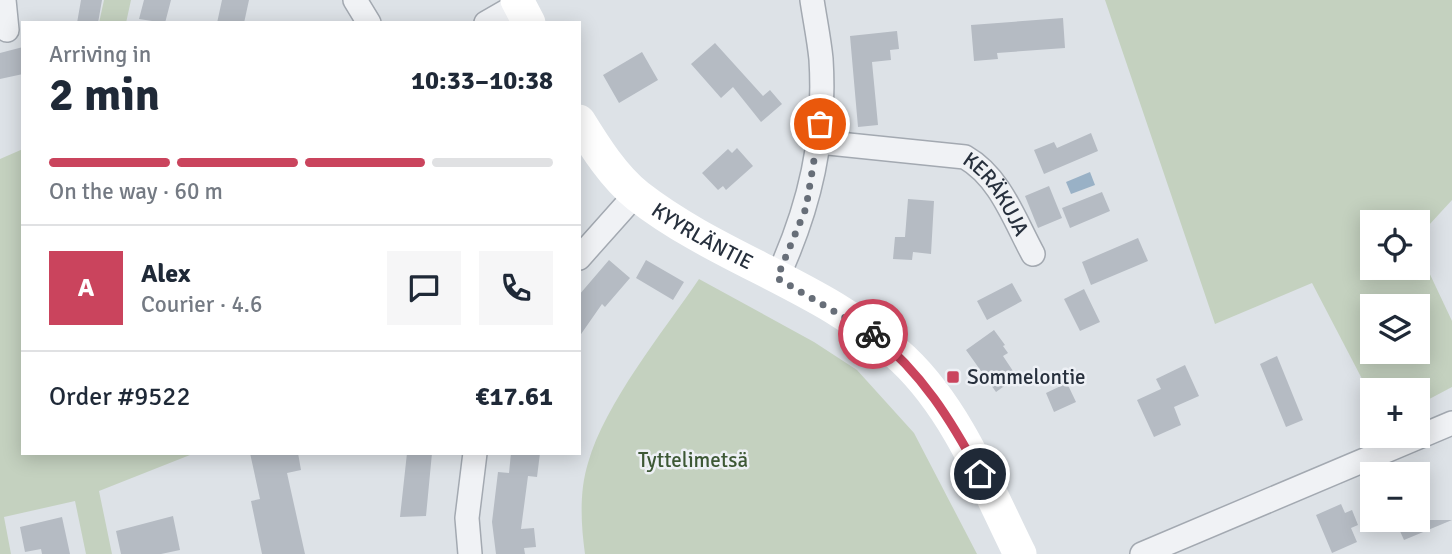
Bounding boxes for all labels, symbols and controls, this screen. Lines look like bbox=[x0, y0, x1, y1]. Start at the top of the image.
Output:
text: Arriving in bbox=[49, 40, 151, 69]
text: 10:33–10:38 bbox=[411, 65, 553, 97]
text: 2 min bbox=[49, 67, 160, 123]
pin bbox=[790, 94, 850, 154]
icon: bag bbox=[801, 105, 839, 143]
street label: KERÄKUJA bbox=[958, 146, 1035, 240]
text: On the way · 60 m bbox=[49, 177, 223, 206]
street label: KYYRLÄNTIE bbox=[647, 197, 757, 275]
map controls bbox=[1360, 210, 1430, 532]
button: locate bbox=[1360, 210, 1430, 280]
button: chat bbox=[387, 251, 461, 325]
button: phone bbox=[479, 251, 553, 325]
text: Alex bbox=[141, 258, 191, 290]
text: A bbox=[78, 272, 94, 304]
text: Courier · 4.6 bbox=[141, 290, 262, 319]
button: layers bbox=[1360, 294, 1430, 364]
courier bbox=[838, 299, 908, 369]
icon: bike bbox=[854, 315, 892, 353]
place label: Sommelontie bbox=[967, 364, 1086, 390]
marker: Sommelontie bbox=[945, 369, 961, 385]
button: + bbox=[1360, 378, 1430, 448]
text: Order #9522 bbox=[49, 381, 190, 413]
text: €17.61 bbox=[475, 381, 553, 413]
pin bbox=[950, 444, 1010, 504]
park label: Tyttelimetsä bbox=[638, 447, 748, 473]
icon: home bbox=[961, 455, 999, 493]
button: − bbox=[1360, 462, 1430, 532]

